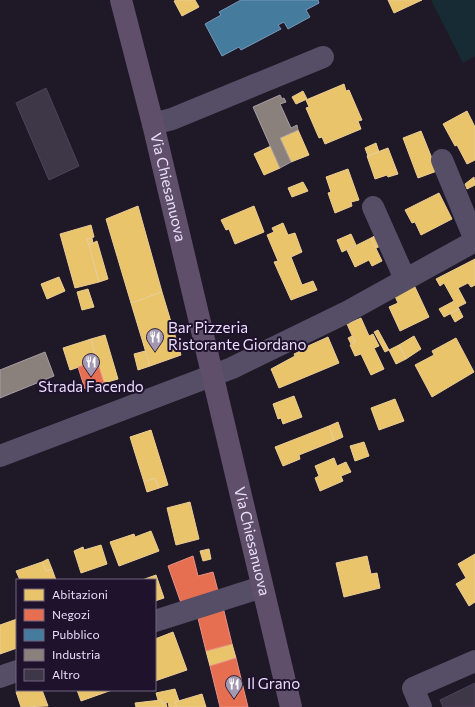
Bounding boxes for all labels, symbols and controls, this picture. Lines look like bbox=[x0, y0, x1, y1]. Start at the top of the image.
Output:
street label: Via Chiesanuova bbox=[147, 131, 191, 243]
place label: Bar Pizzeria Ristorante Giordano bbox=[168, 318, 306, 353]
restaurant icon: Bar Pizzeria Ristorante Giordano bbox=[145, 327, 165, 352]
restaurant icon: Strada Facendo bbox=[81, 352, 101, 377]
place label: Strada Facendo bbox=[38, 377, 144, 395]
street label: Via Chiesanuova bbox=[231, 485, 274, 597]
legend bbox=[16, 579, 156, 691]
text: Abitazioni bbox=[52, 587, 108, 601]
text: Negozi bbox=[52, 607, 90, 621]
text: Pubblico bbox=[52, 627, 100, 641]
text: Industria bbox=[52, 647, 100, 661]
text: Altro bbox=[52, 667, 80, 681]
restaurant icon: Il Grano bbox=[224, 674, 244, 699]
place label: Il Grano bbox=[247, 674, 300, 692]

